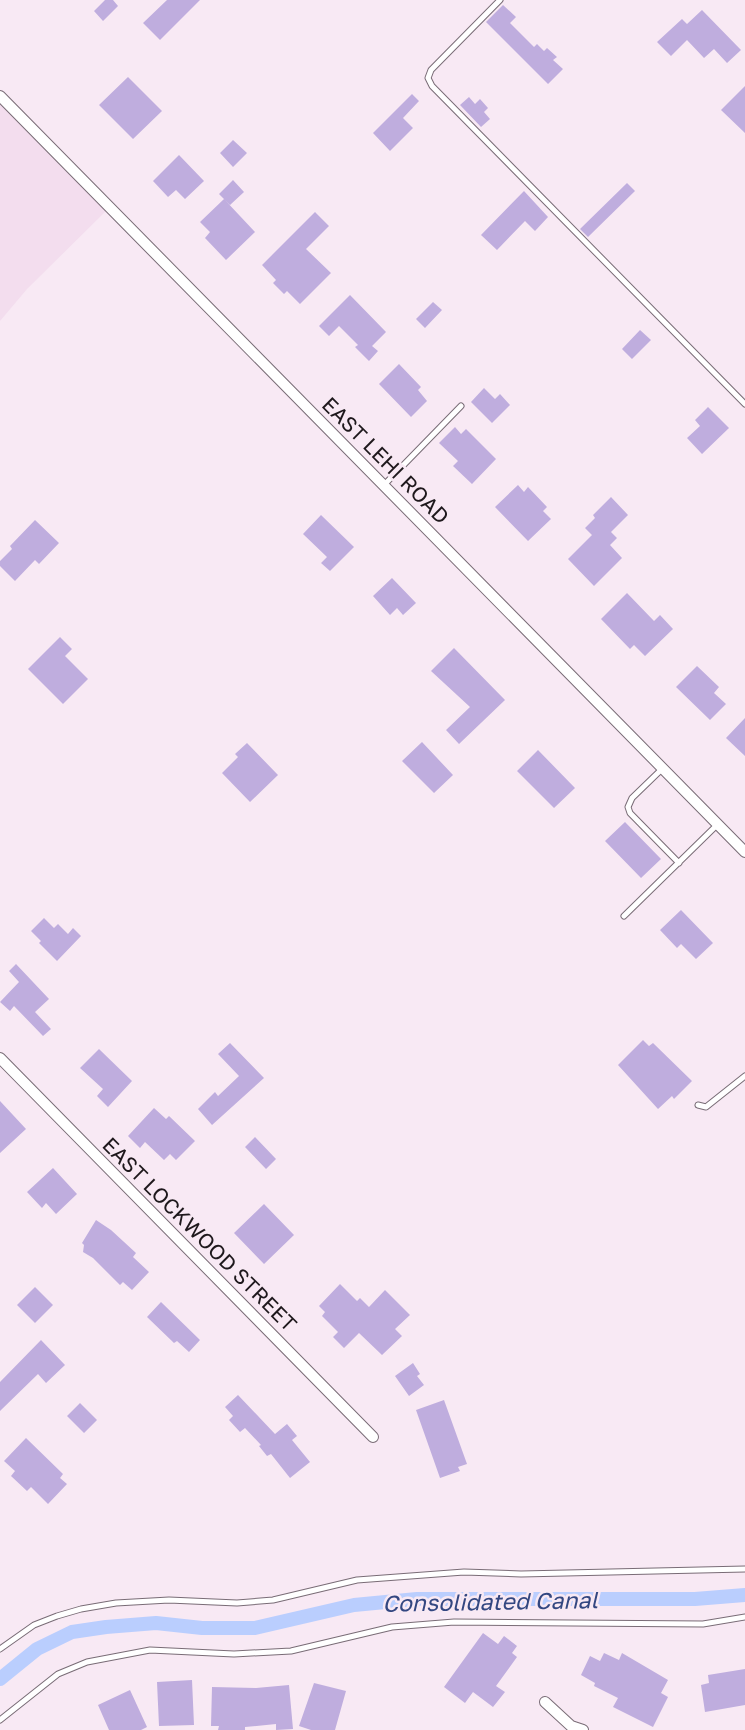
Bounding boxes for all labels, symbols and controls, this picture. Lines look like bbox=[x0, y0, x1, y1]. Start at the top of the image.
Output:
street label: EAST LEHI ROAD bbox=[317, 391, 455, 529]
street label: EAST LOCKWOOD STREET bbox=[97, 1131, 303, 1337]
water label: Consolidated Canal bbox=[382, 1585, 600, 1617]

